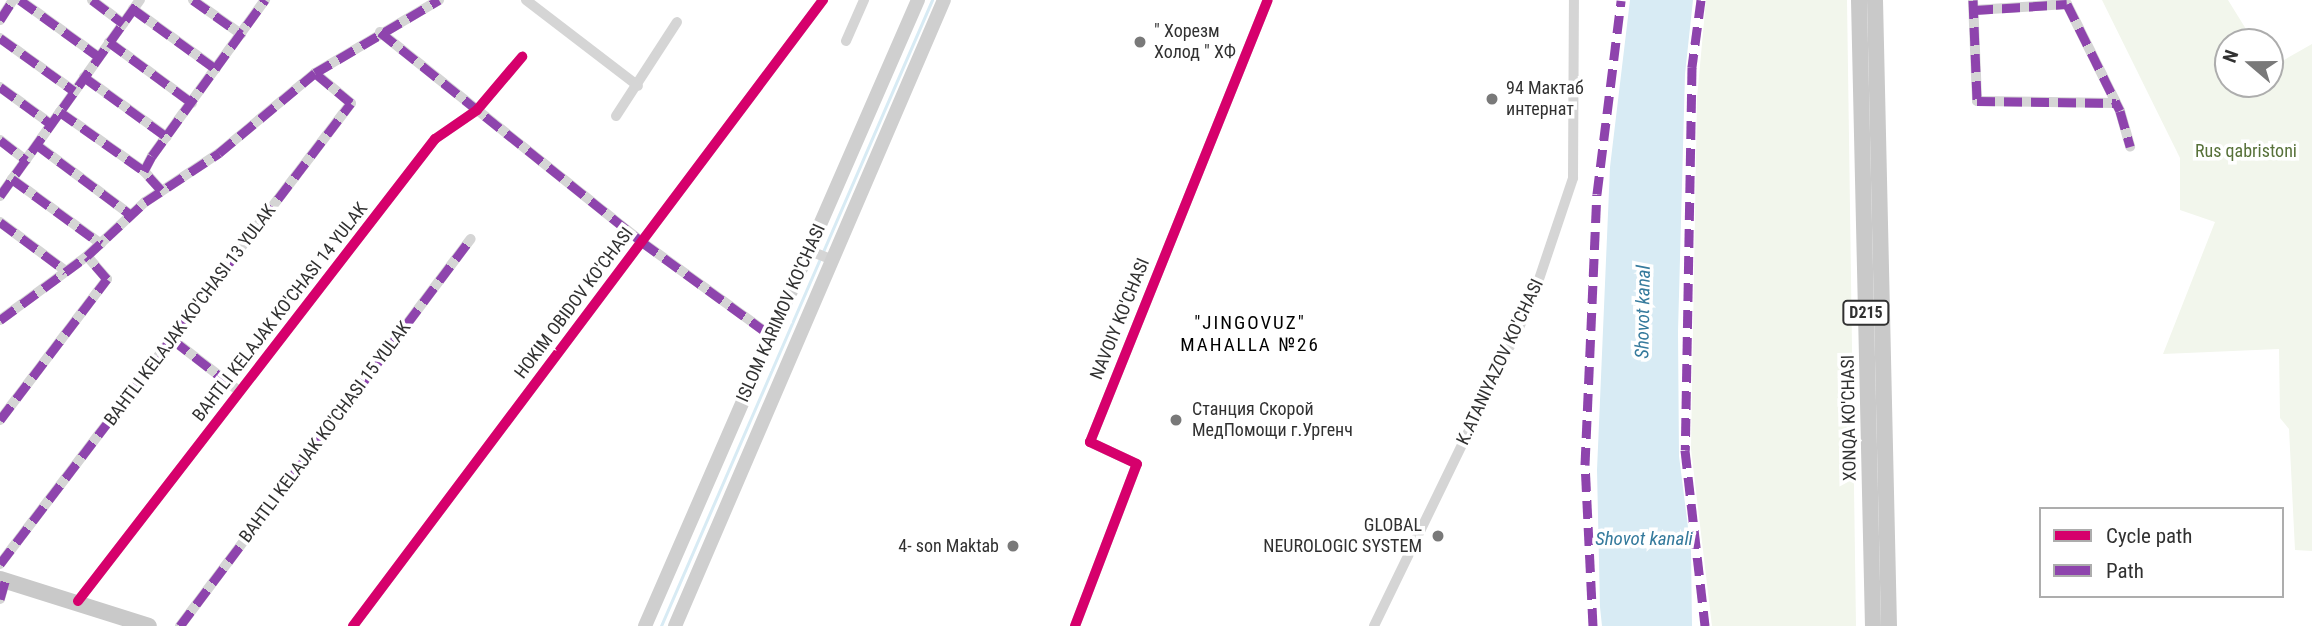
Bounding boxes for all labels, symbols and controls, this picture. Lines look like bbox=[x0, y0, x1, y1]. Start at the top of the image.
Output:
place label: " Хорезм Холод " ХФ bbox=[1154, 21, 1236, 64]
north arrow bbox=[2214, 28, 2284, 98]
marker: " Хорезм Холод " ХФ bbox=[1132, 34, 1148, 50]
text: N bbox=[2218, 47, 2243, 66]
place label: 94 Мактаб интернат bbox=[1506, 78, 1584, 120]
marker: 94 Мактаб интернат bbox=[1484, 91, 1500, 107]
park label: Rus qabristoni bbox=[2195, 140, 2297, 162]
street label: BAHTLI KELAJAK KO'CHASI 14 YULAK bbox=[188, 198, 372, 426]
street label: BAHTLI KELAJAK KO'CHASI 13 YULAK bbox=[100, 200, 280, 430]
street label: ISLOM KARIMOV KO'CHASI bbox=[732, 221, 830, 405]
street label: HOKIM OBIDOV KO'CHASI bbox=[510, 223, 638, 383]
street label: NAVOIY KO'CHASI bbox=[1086, 255, 1154, 383]
water label: Shovot kanal bbox=[1631, 265, 1655, 359]
street label: K.ATANIYAZOV KO'CHASI bbox=[1452, 276, 1548, 448]
road number: D215 bbox=[1842, 300, 1890, 326]
district label: "JINGOVUZ" MAHALLA №26 bbox=[1182, 312, 1318, 356]
street label: BAHTLI KELAJAK KO'CHASI 15 YULAK bbox=[235, 317, 415, 547]
street label: XONQA KO'CHASI bbox=[1837, 355, 1861, 481]
place label: Станция Скорой МедПомощи г.Ургенч bbox=[1192, 399, 1353, 442]
marker: Станция Скорой МедПомощи г.Ургенч bbox=[1166, 410, 1186, 430]
legend bbox=[2039, 507, 2284, 598]
place label: GLOBAL NEUROLOGIC SYSTEM bbox=[1263, 515, 1422, 558]
text: Cycle path bbox=[2106, 524, 2192, 548]
marker: GLOBAL NEUROLOGIC SYSTEM bbox=[1428, 526, 1448, 546]
water label: Shovot kanali bbox=[1595, 528, 1693, 550]
place label: 4- son Maktab bbox=[898, 535, 999, 557]
marker: 4- son Maktab bbox=[1005, 538, 1021, 554]
text: Path bbox=[2106, 559, 2144, 583]

